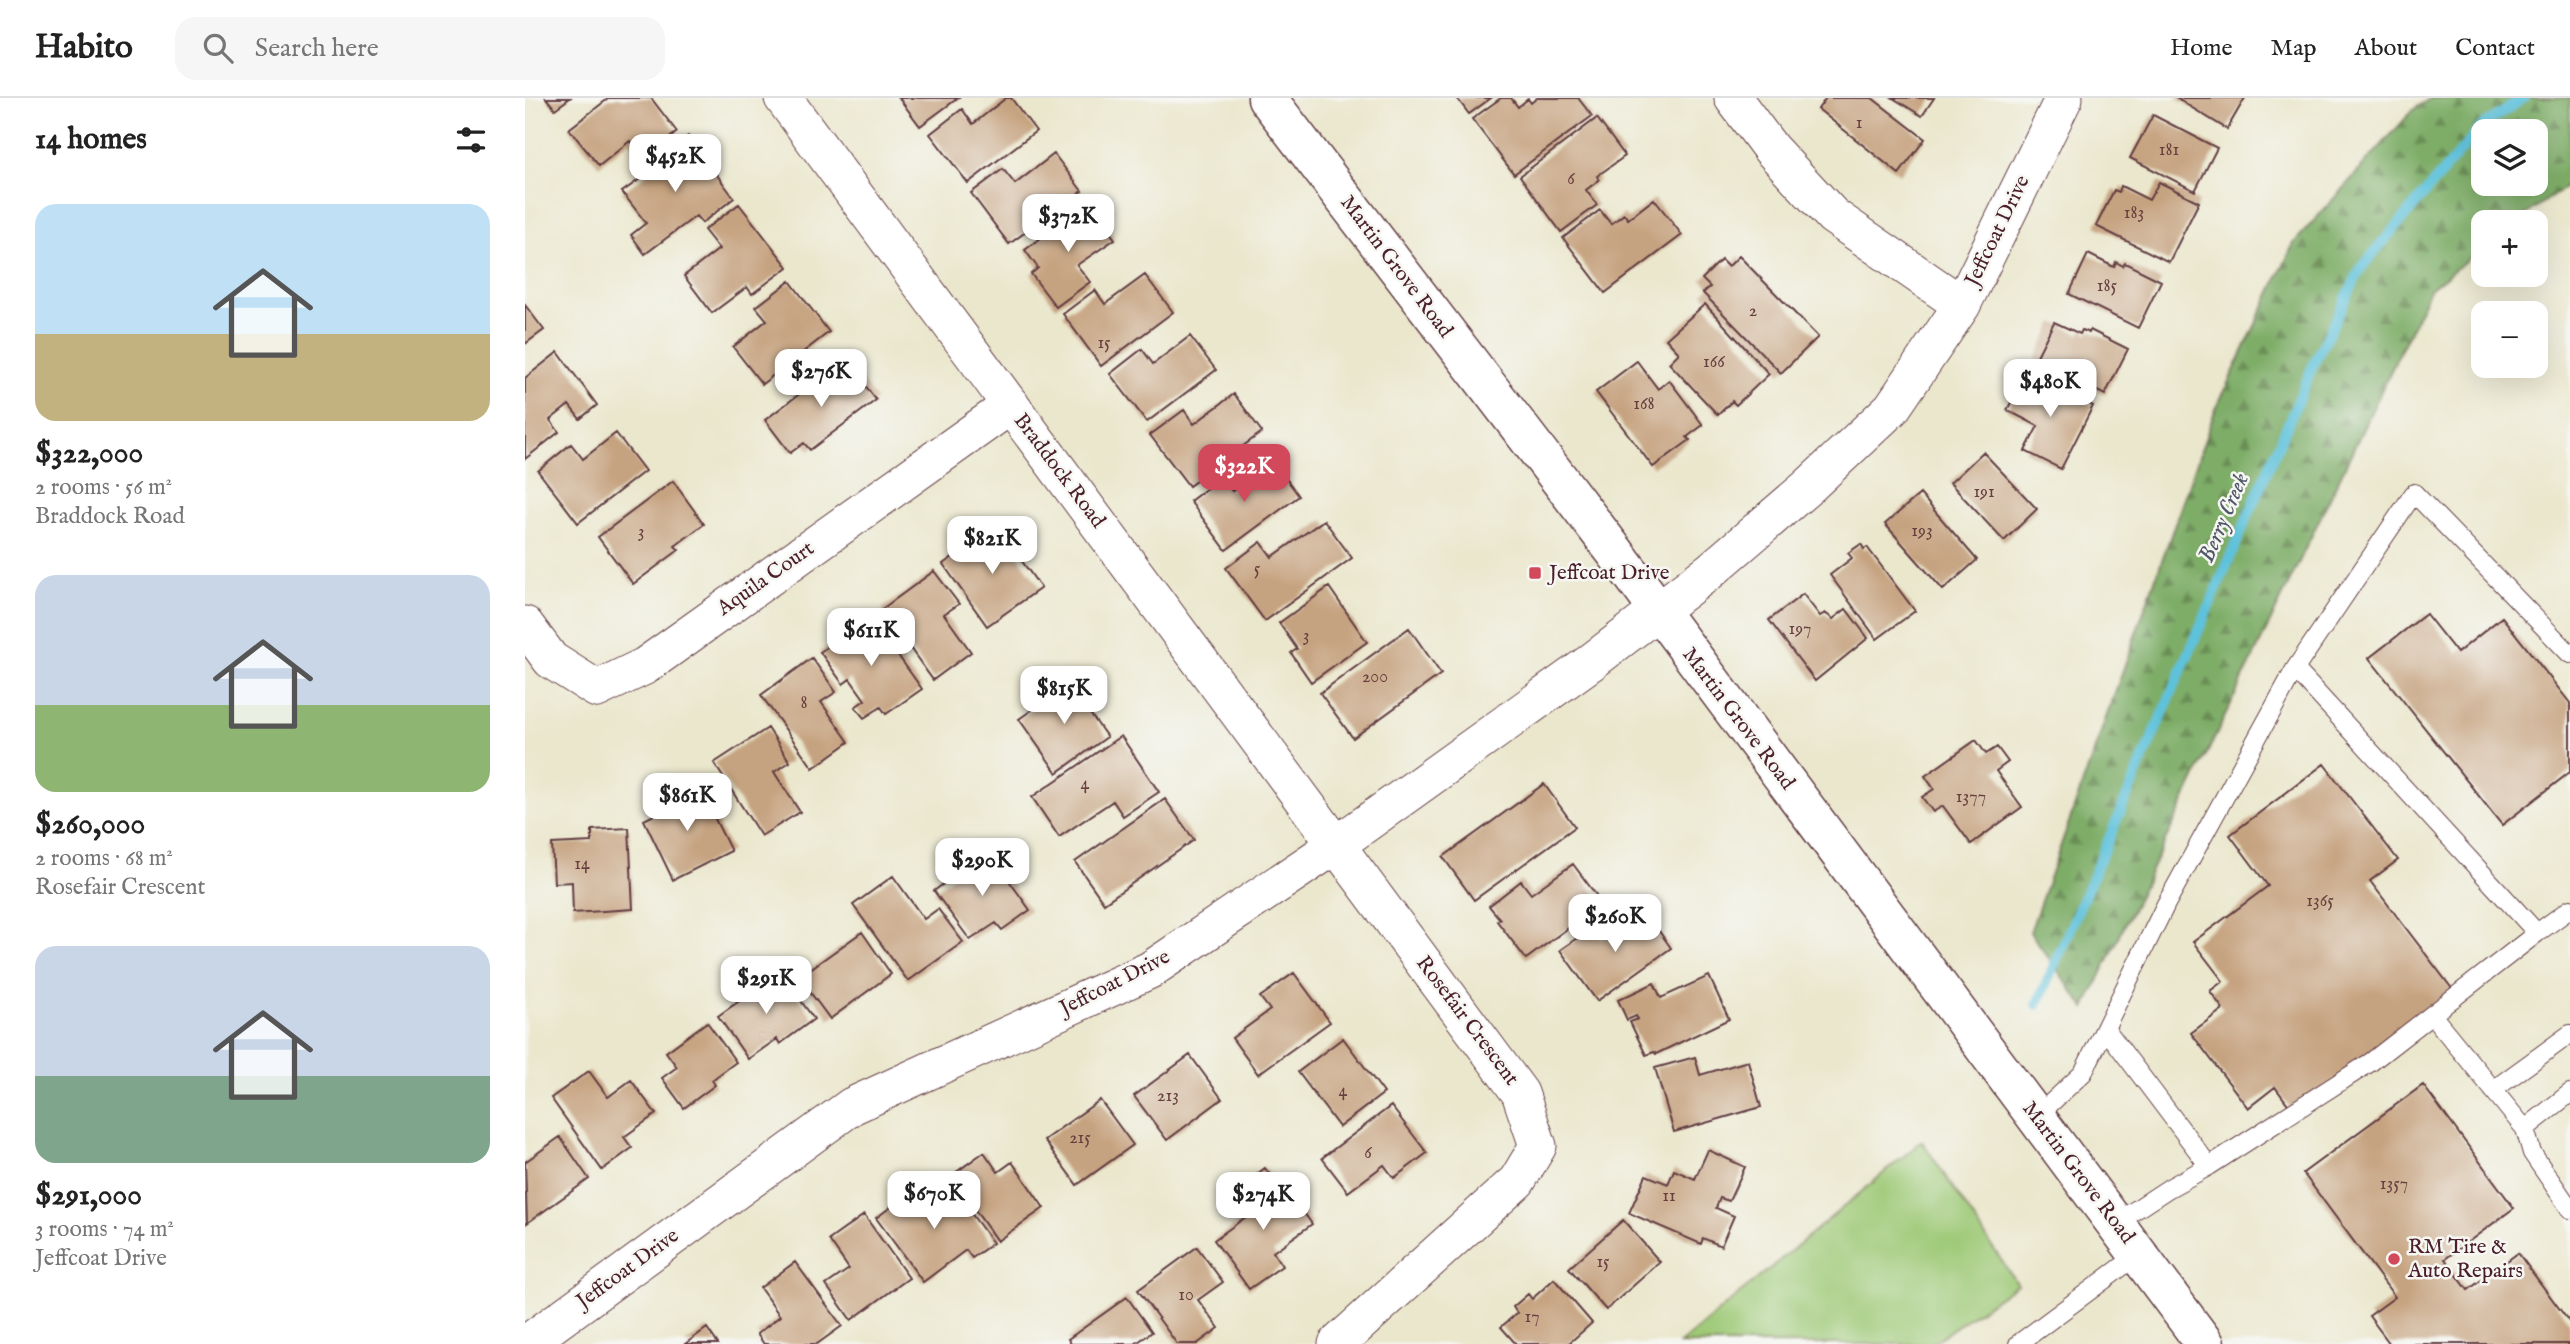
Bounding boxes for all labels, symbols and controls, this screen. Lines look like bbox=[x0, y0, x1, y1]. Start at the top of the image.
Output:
search box bbox=[175, 17, 665, 80]
text: Habito bbox=[35, 27, 133, 69]
icon: search bbox=[199, 29, 237, 67]
text: Search here bbox=[255, 32, 379, 65]
text: Home bbox=[2170, 33, 2233, 64]
text: Map bbox=[2271, 33, 2317, 64]
text: About bbox=[2355, 33, 2417, 64]
text: Contact bbox=[2455, 33, 2535, 64]
house number: 1 bbox=[1856, 112, 1862, 135]
map controls bbox=[2471, 119, 2548, 378]
button: layers bbox=[2471, 119, 2548, 196]
text: 14 homes bbox=[35, 121, 147, 159]
icon: filters bbox=[452, 121, 490, 159]
pin: $452K bbox=[626, 134, 724, 194]
house number: 181 bbox=[2159, 139, 2179, 162]
text: $452K bbox=[645, 142, 705, 171]
house number: 6 bbox=[1567, 168, 1575, 191]
street label: Jeffcoat Drive bbox=[1959, 171, 2037, 293]
street label: Martin Grove Road bbox=[1334, 190, 1459, 344]
pin: $372K bbox=[1019, 194, 1117, 254]
text: $372K bbox=[1038, 202, 1098, 231]
house number: 183 bbox=[2124, 202, 2144, 225]
button: + bbox=[2471, 210, 2548, 287]
icon: home bbox=[200, 250, 326, 376]
house number: 185 bbox=[2097, 275, 2118, 298]
house number: 2 bbox=[1749, 300, 1757, 323]
button: − bbox=[2471, 301, 2548, 378]
house number: 15 bbox=[1097, 332, 1111, 355]
pin: $276K bbox=[772, 350, 870, 409]
house number: 166 bbox=[1703, 351, 1725, 374]
text: $276K bbox=[791, 357, 851, 386]
pin: $480K bbox=[2001, 360, 2099, 419]
text: $480K bbox=[2020, 367, 2080, 396]
house number: 168 bbox=[1633, 393, 1655, 416]
street label: Braddock Road bbox=[1007, 408, 1111, 534]
text: $322,000 bbox=[35, 435, 143, 473]
pin: $322K bbox=[1195, 444, 1293, 504]
text: $322K bbox=[1214, 452, 1274, 481]
water label: Berry Creek bbox=[2192, 469, 2256, 567]
text: 2 rooms · 56 m² bbox=[35, 473, 172, 502]
house number: 191 bbox=[1973, 481, 1995, 504]
text: Braddock Road bbox=[35, 502, 185, 531]
pin: $821K bbox=[943, 517, 1041, 576]
house number: 193 bbox=[1911, 520, 1933, 543]
house number: 3 bbox=[638, 521, 644, 544]
text: $821K bbox=[963, 524, 1021, 553]
street label: Aquila Court bbox=[711, 536, 820, 623]
house number: 5 bbox=[1254, 558, 1261, 581]
place label: Jeffcoat Drive bbox=[1547, 560, 1670, 587]
marker: Jeffcoat Drive bbox=[1527, 565, 1543, 581]
pin: $611K bbox=[822, 608, 920, 668]
text: $611K bbox=[843, 616, 899, 645]
house number: 197 bbox=[1789, 618, 1811, 641]
icon: home bbox=[200, 621, 326, 747]
house number: 3 bbox=[1303, 625, 1309, 648]
street label: Martin Grove Road bbox=[1676, 642, 1801, 796]
pin: $815K bbox=[1015, 666, 1113, 726]
house number: 200 bbox=[1362, 666, 1388, 689]
text: $815K bbox=[1036, 674, 1092, 703]
house number: 8 bbox=[800, 692, 808, 715]
house number: 4 bbox=[1081, 773, 1090, 796]
pin: $861K bbox=[638, 774, 736, 833]
text: $861K bbox=[659, 781, 715, 810]
house number: 1377 bbox=[1956, 786, 1986, 809]
text: $260,000 bbox=[35, 806, 145, 844]
pin: $290K bbox=[933, 838, 1031, 898]
text: 2 rooms · 68 m² bbox=[35, 844, 173, 873]
text: $290K bbox=[951, 846, 1013, 875]
house number: 14 bbox=[574, 853, 590, 876]
text: Rosefair Crescent bbox=[35, 873, 205, 902]
house number: 1365 bbox=[2306, 890, 2334, 913]
pin: $260K bbox=[1566, 894, 1664, 954]
text: $260K bbox=[1584, 902, 1646, 931]
street label: Jeffcoat Drive bbox=[1053, 944, 1175, 1023]
street label: Rosefair Crescent bbox=[1409, 951, 1525, 1091]
pin: $291K bbox=[717, 956, 815, 1016]
text: $291K bbox=[737, 964, 795, 993]
icon: home bbox=[200, 992, 326, 1118]
house number: 4 bbox=[1339, 1080, 1348, 1103]
house number: 213 bbox=[1157, 1085, 1179, 1108]
street label: Martin Grove Road bbox=[2016, 1096, 2141, 1250]
house number: 215 bbox=[1069, 1127, 1091, 1150]
house number: 6 bbox=[1364, 1142, 1372, 1165]
pin: $670K bbox=[885, 1172, 983, 1231]
pin: $274K bbox=[1214, 1172, 1312, 1232]
house number: 1357 bbox=[2380, 1173, 2408, 1196]
text: $291,000 bbox=[35, 1177, 142, 1215]
text: $670K bbox=[903, 1179, 965, 1208]
text: $274K bbox=[1232, 1180, 1294, 1209]
house number: 11 bbox=[1662, 1185, 1676, 1208]
text: 3 rooms · 74 m² bbox=[35, 1215, 174, 1244]
street label: Jeffcoat Drive bbox=[570, 1223, 685, 1316]
place label: RM Tire & Auto Repairs bbox=[2407, 1234, 2523, 1285]
text: Jeffcoat Drive bbox=[35, 1244, 167, 1273]
house number: 15 bbox=[1596, 1251, 1610, 1274]
marker: RM Tire & Auto Repairs bbox=[2386, 1251, 2402, 1267]
house number: 10 bbox=[1178, 1284, 1194, 1307]
house number: 17 bbox=[1524, 1306, 1540, 1329]

